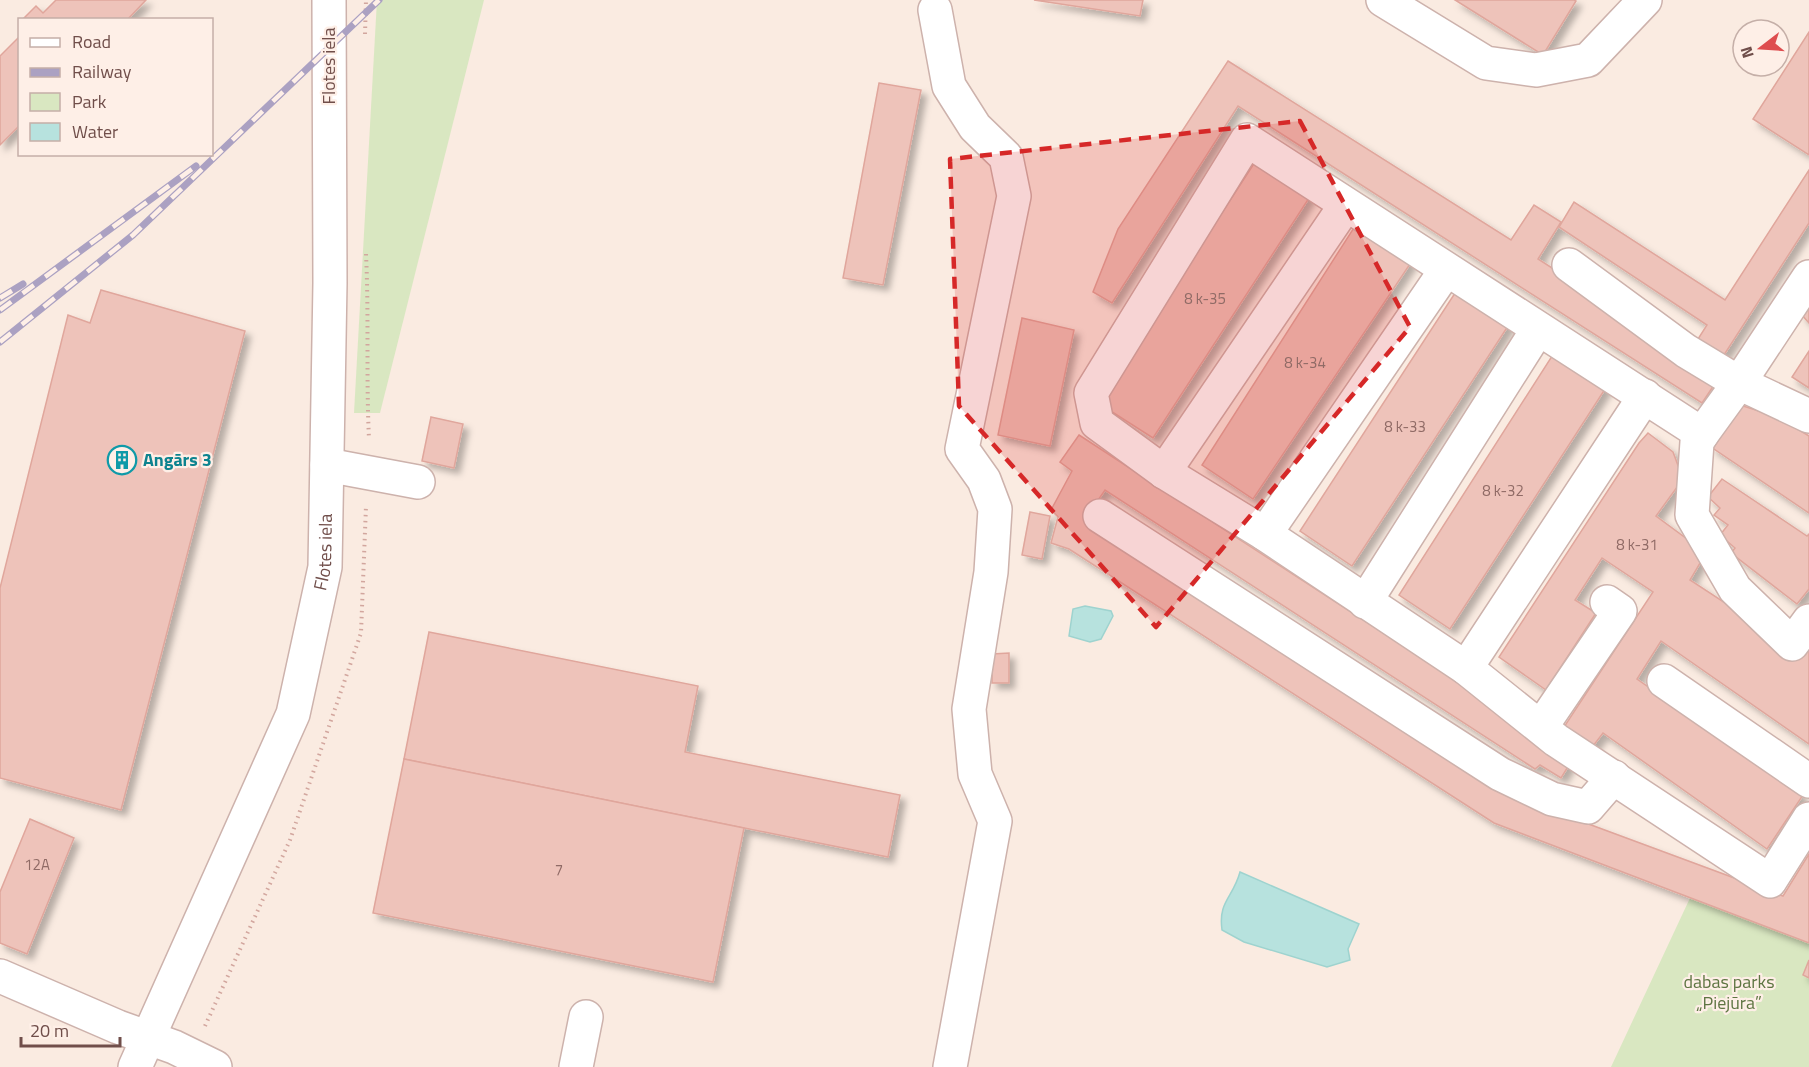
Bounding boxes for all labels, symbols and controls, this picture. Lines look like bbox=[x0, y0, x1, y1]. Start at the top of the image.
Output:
legend bbox=[18, 18, 213, 156]
north arrow bbox=[1731, 18, 1791, 78]
street label: Flotes iela bbox=[315, 27, 342, 105]
text: Road bbox=[72, 28, 111, 55]
text: N bbox=[1734, 44, 1760, 61]
text: Railway bbox=[72, 58, 132, 85]
text: Park bbox=[72, 88, 107, 115]
text: Water bbox=[72, 118, 118, 145]
house number: 8 k-35 bbox=[1184, 287, 1226, 310]
house number: 8 k-34 bbox=[1284, 351, 1326, 374]
house number: 8 k-33 bbox=[1384, 415, 1426, 438]
building icon: Angārs 3 bbox=[106, 444, 138, 476]
place label: Angārs 3 bbox=[143, 446, 212, 473]
house number: 8 k-32 bbox=[1482, 479, 1524, 502]
street label: Flotes iela bbox=[306, 513, 339, 593]
house number: 8 k-31 bbox=[1616, 533, 1658, 556]
house number: 12A bbox=[24, 853, 50, 876]
house number: 7 bbox=[555, 858, 563, 881]
park label: dabas parks „Piejūra” bbox=[1683, 968, 1775, 1016]
scale bar bbox=[21, 1010, 120, 1048]
text: 20 m bbox=[30, 1017, 69, 1044]

